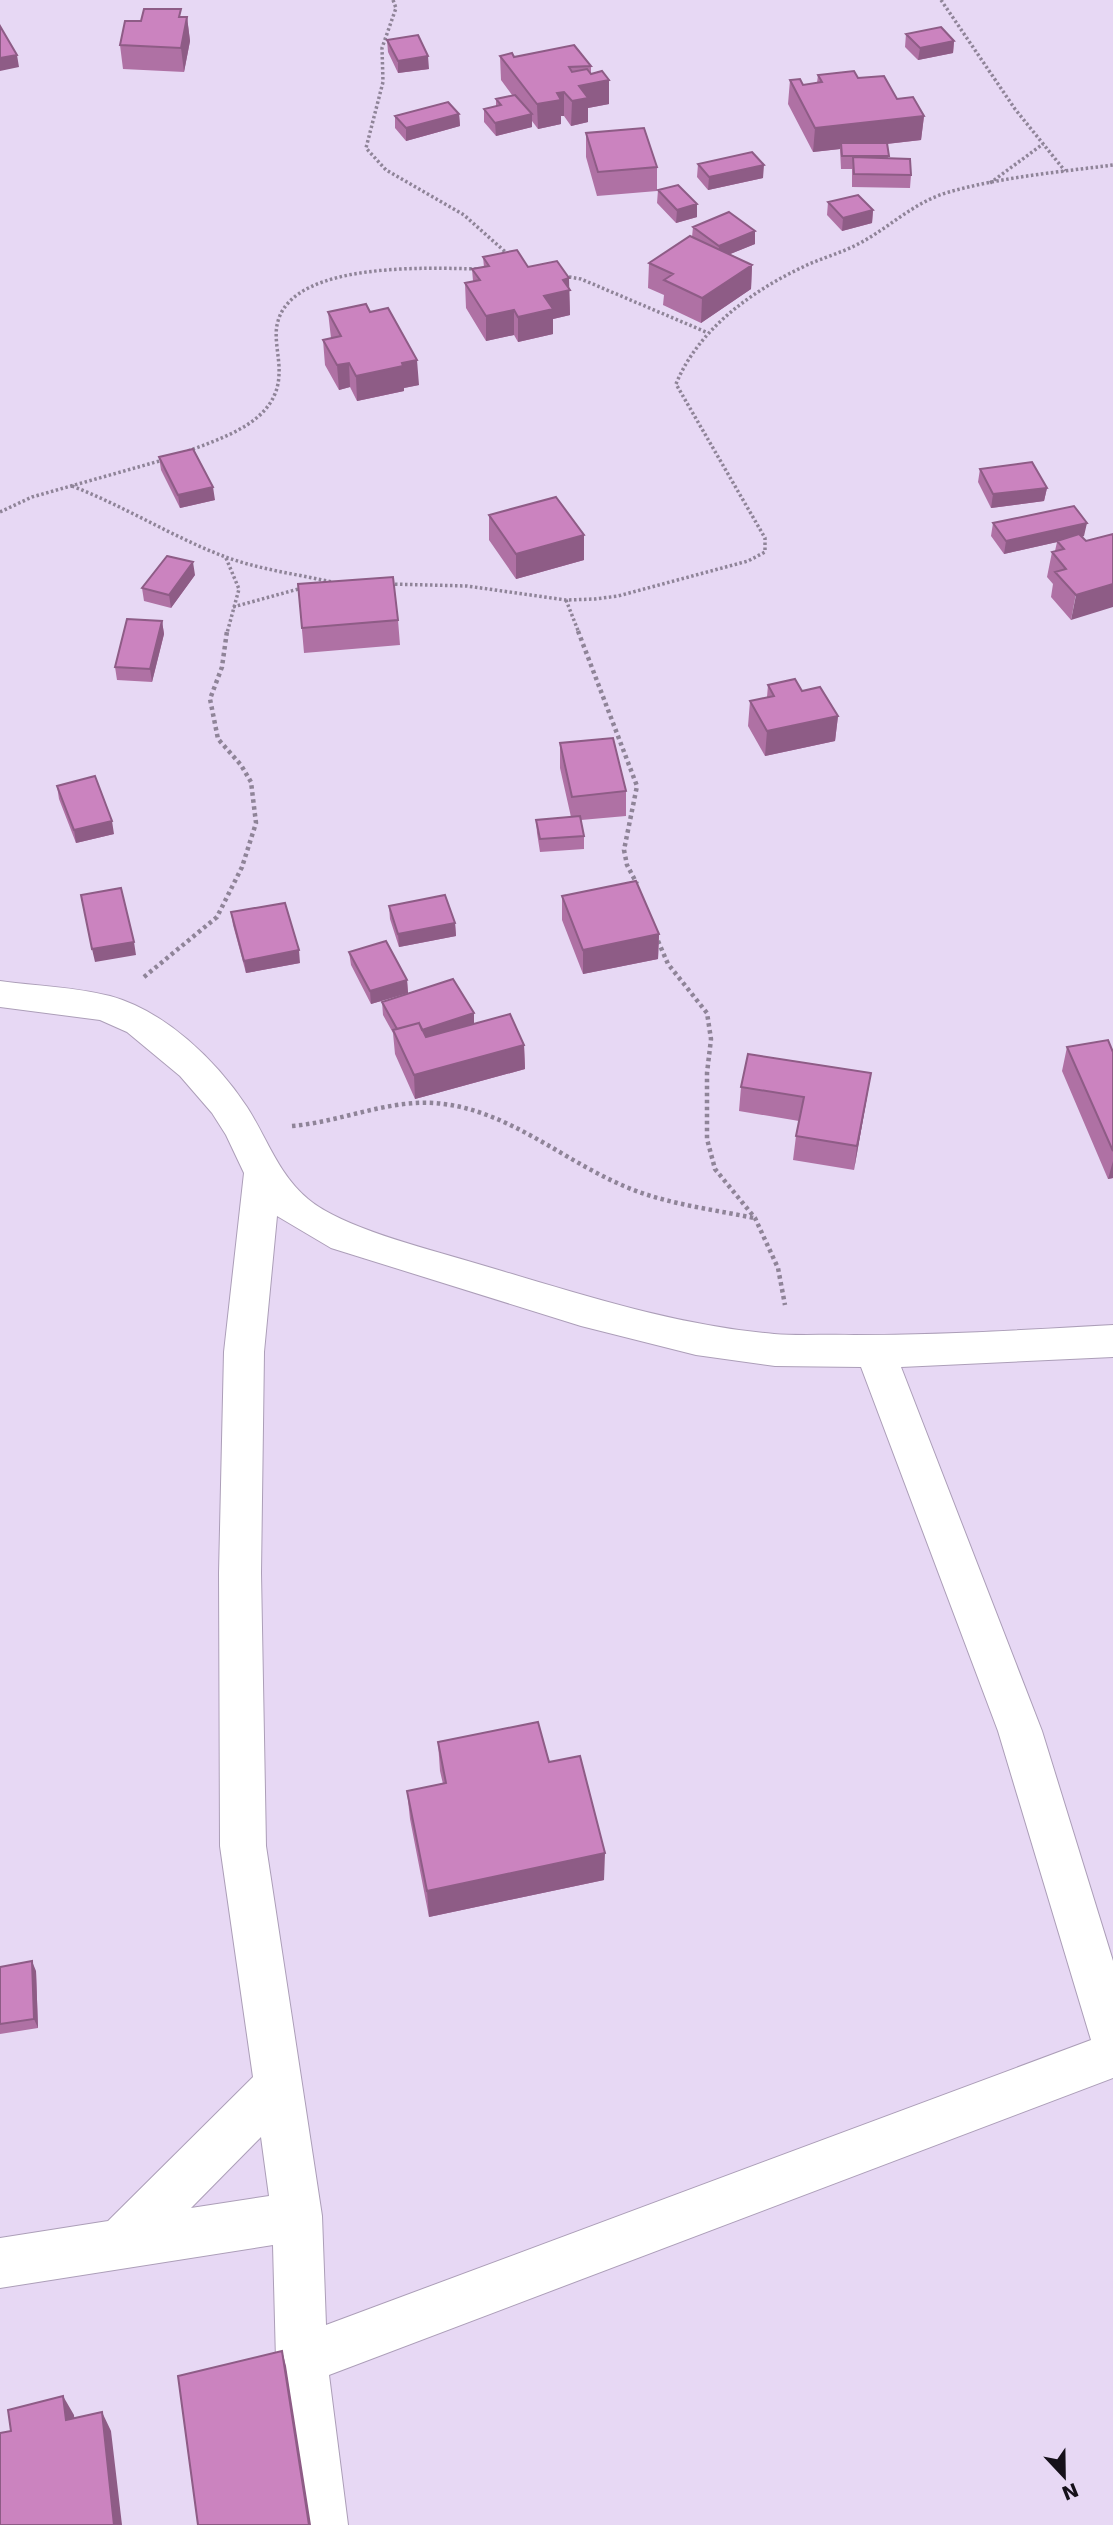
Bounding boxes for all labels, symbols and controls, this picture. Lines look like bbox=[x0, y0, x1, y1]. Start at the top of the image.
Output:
north arrow bbox=[1029, 2441, 1099, 2511]
text: N bbox=[1059, 2479, 1082, 2505]

